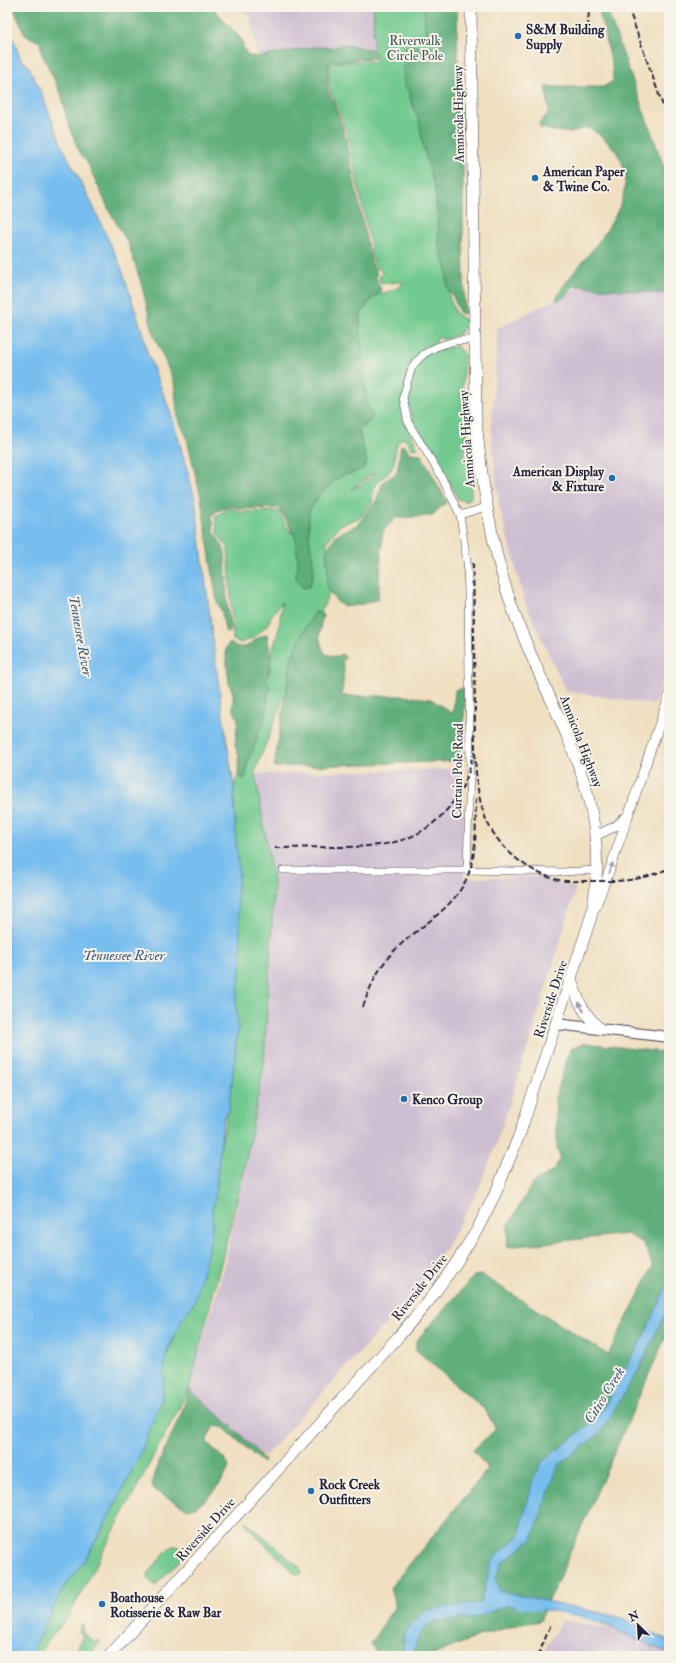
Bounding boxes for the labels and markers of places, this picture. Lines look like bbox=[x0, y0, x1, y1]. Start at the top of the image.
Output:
place label: S&M Building Supply bbox=[526, 22, 605, 54]
marker: S&M Building Supply bbox=[513, 31, 523, 41]
place label: American Paper & Twine Co. bbox=[542, 164, 626, 195]
marker: American Paper & Twine Co. bbox=[530, 173, 540, 183]
place label: American Display & Fixture bbox=[512, 464, 605, 495]
marker: American Display & Fixture bbox=[607, 473, 617, 483]
place label: Kenco Group bbox=[412, 1092, 483, 1109]
marker: Kenco Group bbox=[399, 1094, 409, 1104]
place label: Rock Creek Outfitters bbox=[319, 1477, 381, 1508]
marker: Rock Creek Outfitters bbox=[306, 1486, 316, 1496]
place label: Boathouse Rotisserie & Raw Bar bbox=[110, 1590, 223, 1621]
marker: Boathouse Rotisserie & Raw Bar bbox=[97, 1599, 107, 1609]

